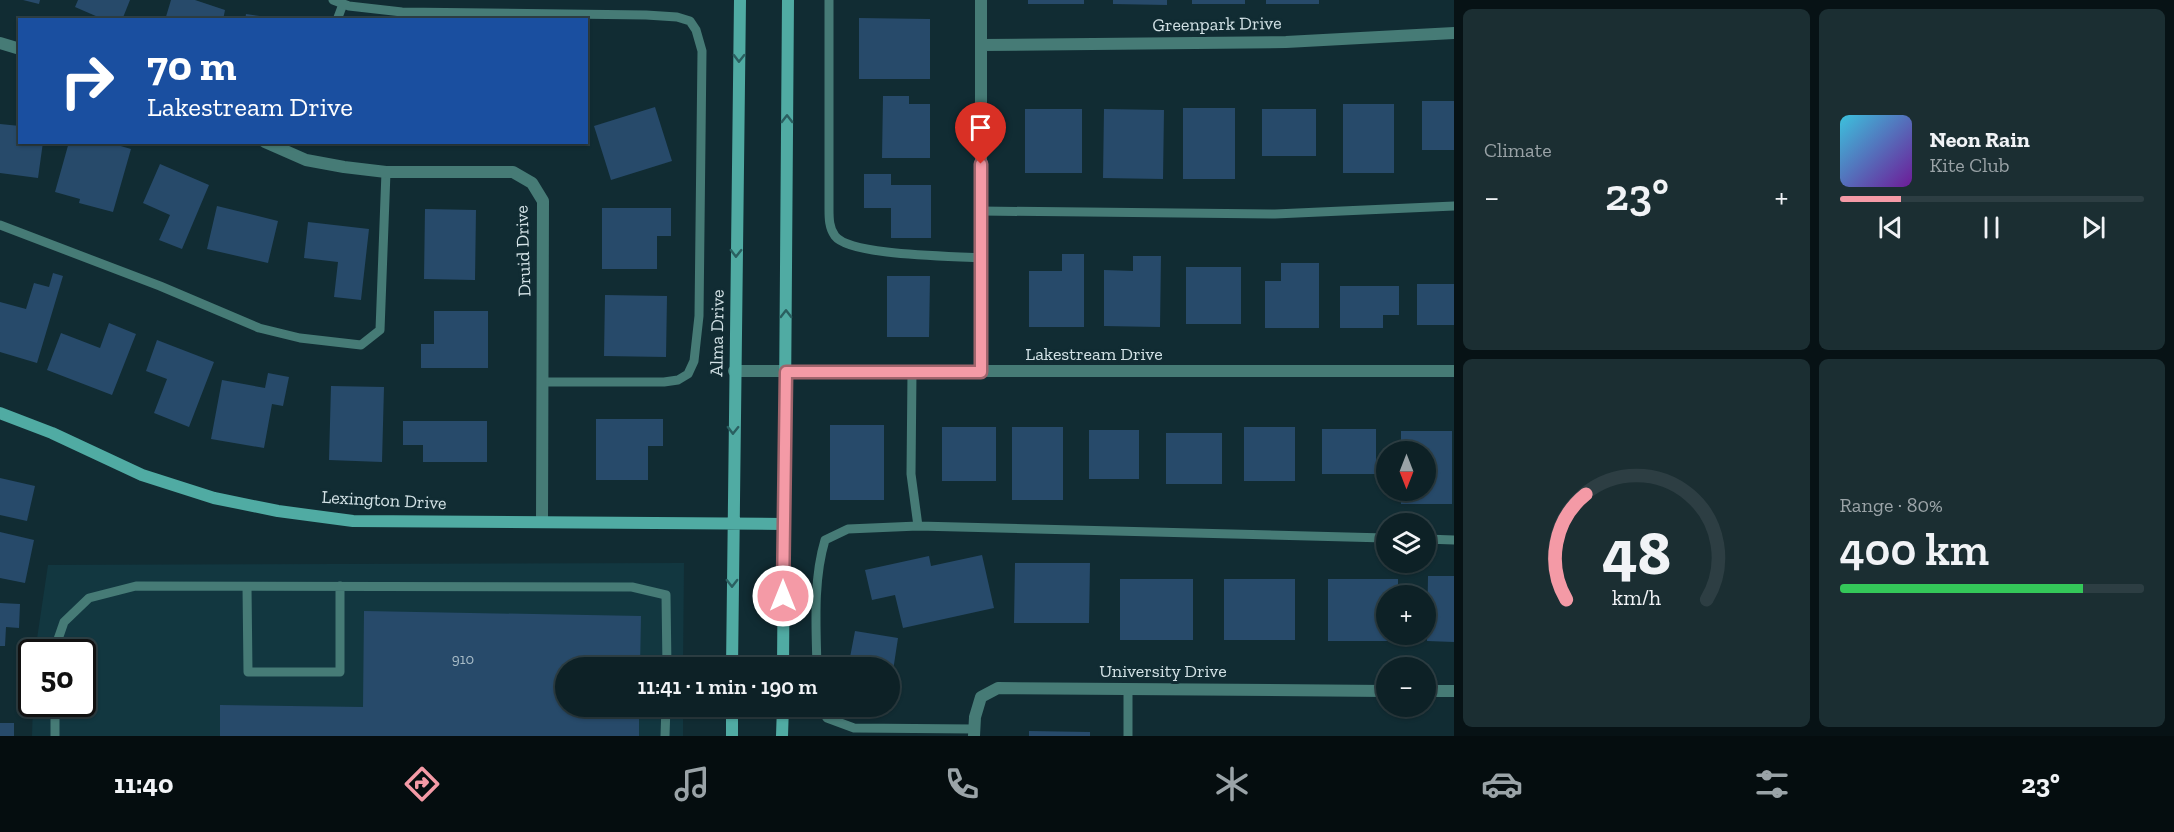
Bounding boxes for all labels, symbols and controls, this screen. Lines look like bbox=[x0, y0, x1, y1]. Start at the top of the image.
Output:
street label: Greenpark Drive bbox=[1152, 12, 1282, 36]
text: 70 m bbox=[147, 40, 237, 91]
icon: right bbox=[48, 42, 126, 120]
one-way arrow bbox=[733, 54, 745, 63]
text: Lakestream Drive bbox=[147, 91, 353, 123]
pin bbox=[955, 102, 1006, 164]
icon: arrive bbox=[964, 111, 997, 144]
one-way arrow bbox=[781, 114, 793, 123]
text: Neon Rain bbox=[1930, 126, 2030, 153]
text: Climate bbox=[1484, 138, 1552, 162]
text: Kite Club bbox=[1930, 153, 2009, 177]
text: 23° bbox=[1605, 168, 1669, 222]
text: − bbox=[1484, 177, 1499, 216]
text: + bbox=[1775, 177, 1789, 216]
street label: Druid Drive bbox=[510, 205, 536, 297]
icon: previous bbox=[1874, 211, 1907, 244]
icon: pause bbox=[1975, 211, 2008, 244]
icon: next bbox=[2077, 211, 2110, 244]
one-way arrow bbox=[730, 249, 742, 258]
street label: Alma Drive bbox=[705, 289, 729, 377]
one-way arrow bbox=[780, 309, 792, 318]
street label: Lakestream Drive bbox=[1025, 343, 1163, 365]
one-way arrow bbox=[727, 425, 740, 434]
north arrow bbox=[1376, 441, 1436, 501]
map controls bbox=[1376, 441, 1436, 717]
street label: Lexington Drive bbox=[321, 486, 447, 514]
text: Range · 80% bbox=[1840, 493, 1943, 517]
button: layers bbox=[1376, 513, 1436, 573]
text: 48 bbox=[1602, 515, 1671, 590]
text: 400 km bbox=[1840, 523, 1989, 577]
position arrow bbox=[751, 564, 815, 628]
one-way arrow bbox=[726, 579, 738, 588]
button: + bbox=[1376, 585, 1436, 645]
text: km/h bbox=[1612, 585, 1661, 610]
speed limit sign: 50 bbox=[18, 639, 96, 717]
house number: 910 bbox=[452, 650, 474, 668]
button: − bbox=[1376, 657, 1436, 717]
street label: University Drive bbox=[1099, 660, 1227, 682]
text: 11:41 · 1 min · 190 m bbox=[638, 673, 817, 700]
icon: directions bbox=[401, 763, 443, 805]
icon: music bbox=[671, 763, 713, 805]
icon: phone bbox=[941, 763, 983, 805]
icon: climate bbox=[1211, 763, 1253, 805]
icon: car bbox=[1481, 763, 1523, 805]
icon: filters bbox=[1751, 763, 1793, 805]
text: 11:40 bbox=[114, 768, 173, 800]
text: 23° bbox=[2021, 768, 2060, 800]

